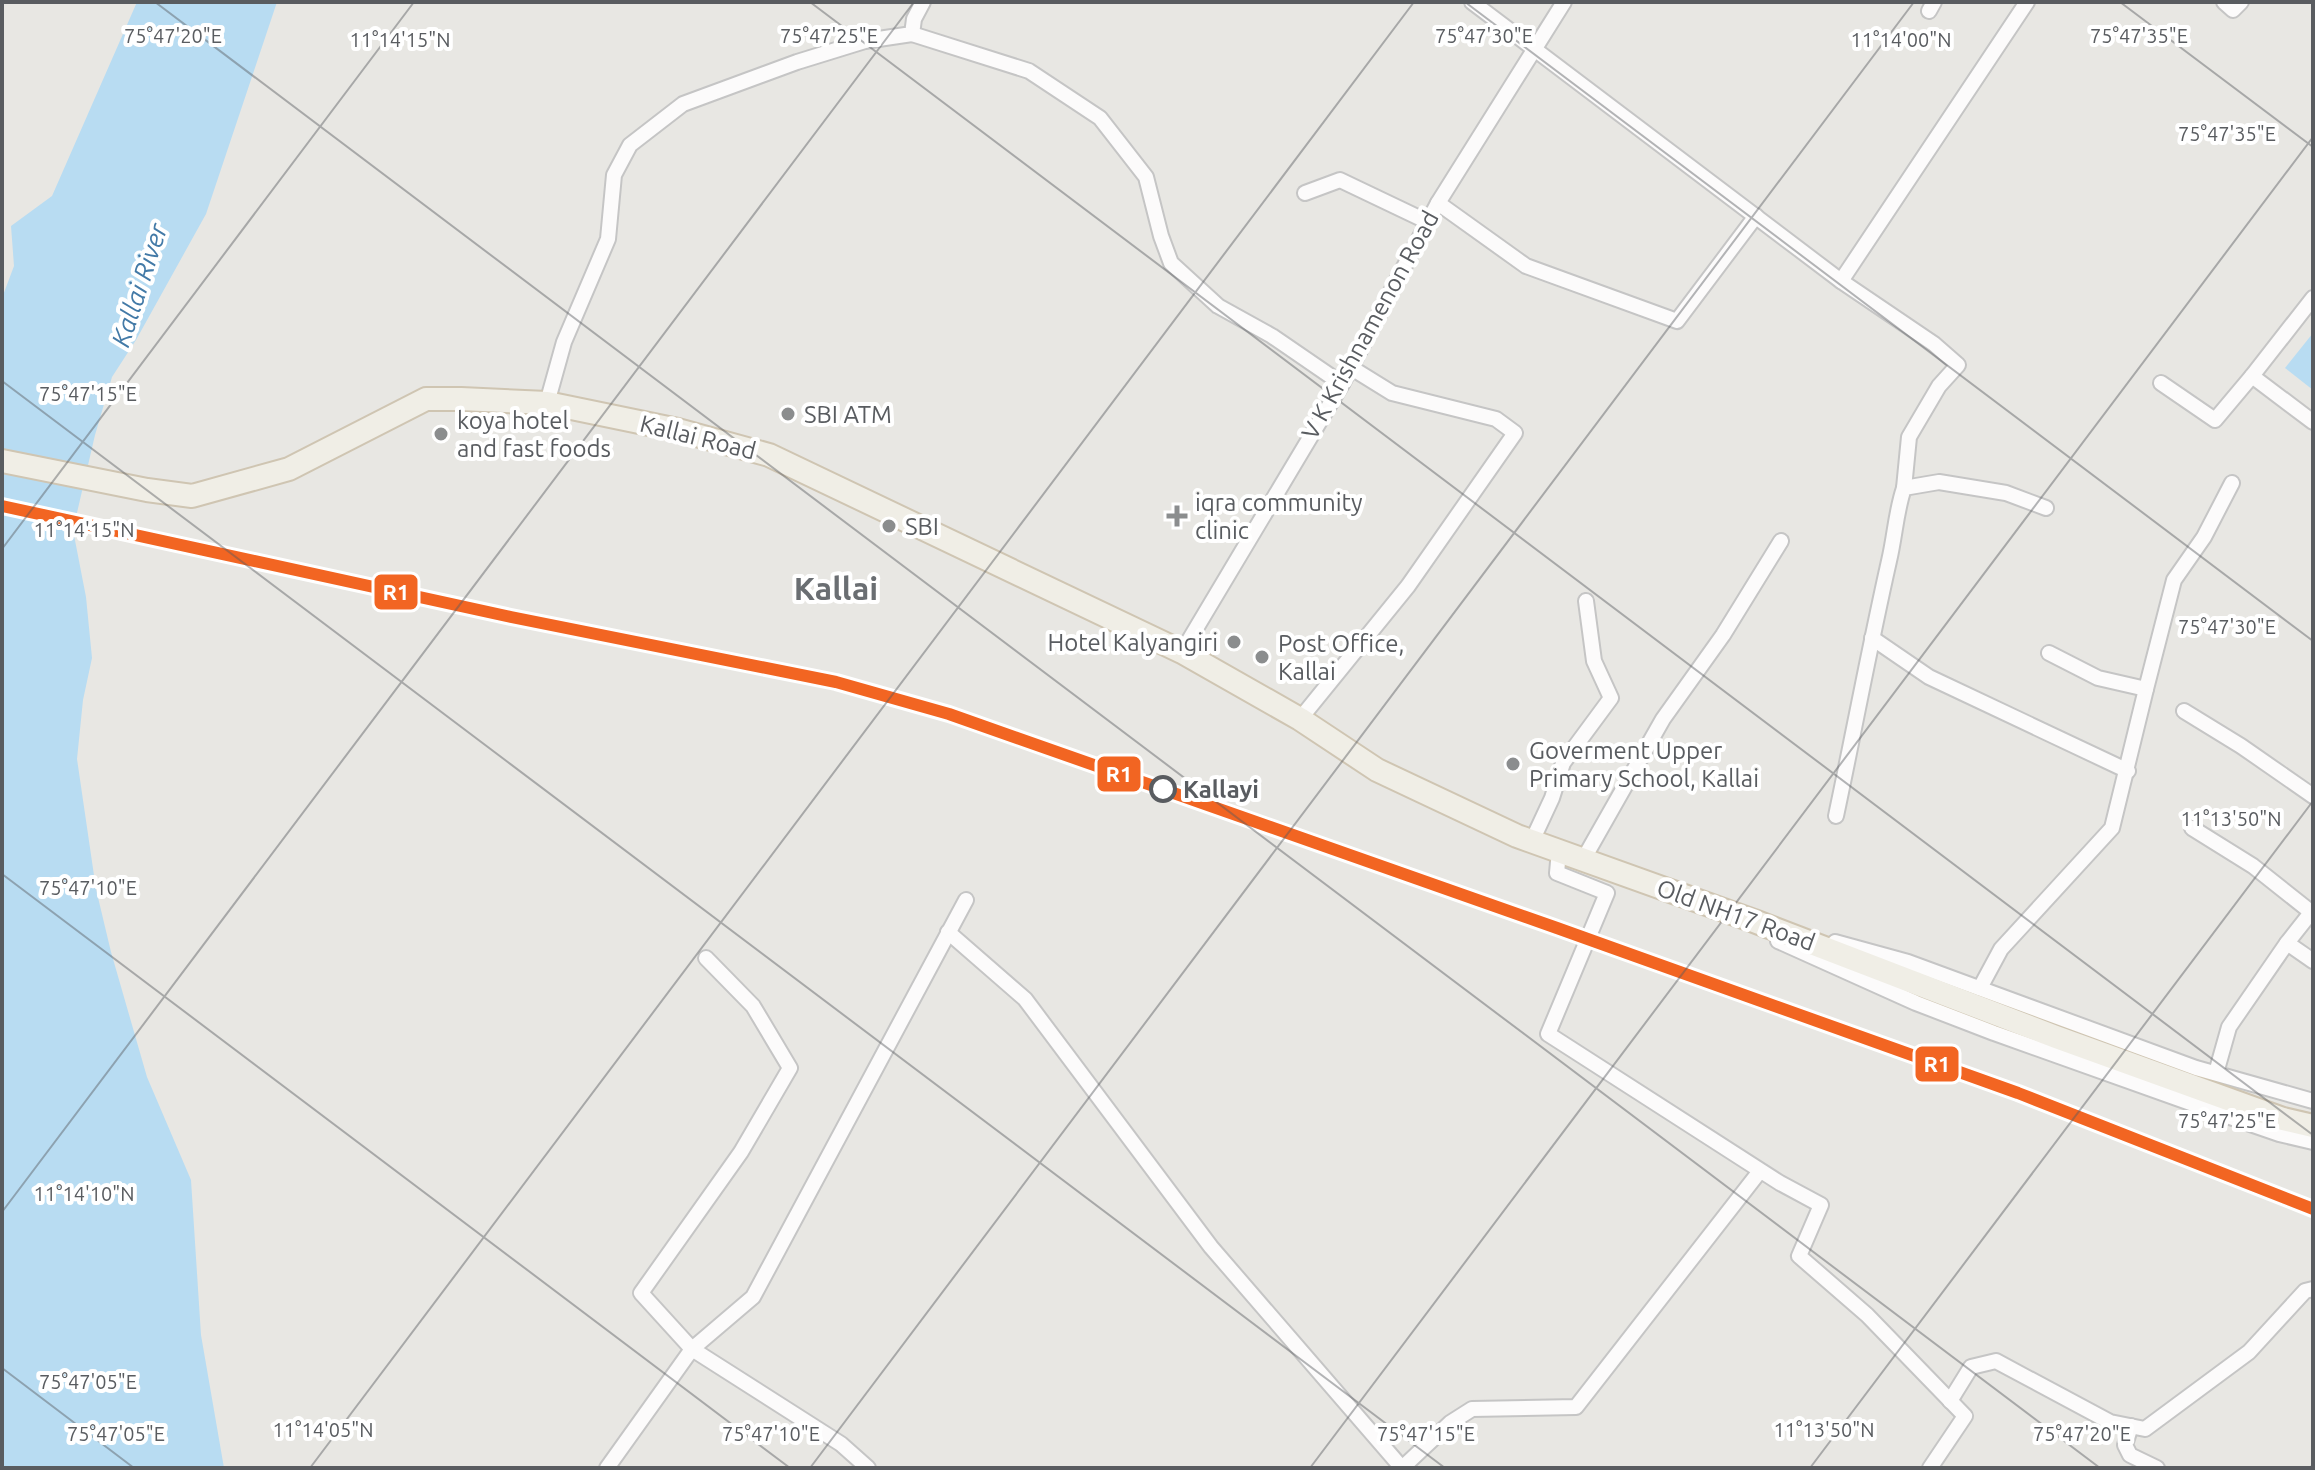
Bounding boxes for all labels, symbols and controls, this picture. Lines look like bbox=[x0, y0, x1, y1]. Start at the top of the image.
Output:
text: 75°47'20"E bbox=[124, 24, 222, 47]
text: 75°47'25"E bbox=[780, 24, 878, 47]
text: 75°47'30"E bbox=[1435, 24, 1533, 47]
text: 75°47'35"E bbox=[2090, 24, 2188, 47]
text: 11°14'15"N bbox=[349, 28, 451, 51]
text: 11°14'00"N bbox=[1850, 28, 1952, 51]
text: 75°47'35"E bbox=[2178, 122, 2276, 145]
street label: V K Krishnamenon Road bbox=[1296, 206, 1444, 444]
water label: Kallai River bbox=[105, 219, 173, 350]
text: 75°47'15"E bbox=[39, 382, 137, 405]
place label: SBI ATM bbox=[804, 401, 892, 428]
marker: SBI ATM bbox=[779, 405, 797, 423]
place label: koya hotel and fast foods bbox=[457, 407, 611, 462]
street label: Kallai Road bbox=[637, 410, 759, 464]
marker: koya hotel and fast foods bbox=[432, 425, 450, 443]
place label: iqra community clinic bbox=[1195, 489, 1363, 544]
marker: iqra community clinic bbox=[1166, 505, 1188, 527]
place label: SBI bbox=[905, 513, 939, 540]
marker: SBI bbox=[880, 517, 898, 535]
text: 11°14'15"N bbox=[33, 518, 135, 541]
district label: Kallai bbox=[794, 570, 878, 606]
line badge: R1 bbox=[373, 573, 419, 611]
text: R1 bbox=[383, 579, 409, 604]
text: 75°47'30"E bbox=[2178, 615, 2276, 638]
place label: Hotel Kalyangiri bbox=[1047, 629, 1218, 656]
place label: Post Office, Kallai bbox=[1278, 630, 1404, 685]
marker: Hotel Kalyangiri bbox=[1225, 633, 1243, 651]
marker: Post Office, Kallai bbox=[1253, 648, 1271, 666]
place label: Goverment Upper Primary School, Kallai bbox=[1529, 737, 1759, 792]
line badge: R1 bbox=[1096, 755, 1142, 793]
marker: Goverment Upper Primary School, Kallai bbox=[1504, 755, 1522, 773]
text: R1 bbox=[1106, 761, 1132, 786]
marker: Kallayi bbox=[1150, 776, 1176, 802]
place label: Kallayi bbox=[1183, 776, 1259, 803]
text: 11°13'50"N bbox=[2180, 807, 2282, 830]
street label: Old NH17 Road bbox=[1653, 874, 1819, 956]
text: 75°47'10"E bbox=[39, 876, 137, 899]
line badge: R1 bbox=[1914, 1045, 1960, 1083]
text: R1 bbox=[1924, 1051, 1950, 1076]
text: 75°47'25"E bbox=[2178, 1109, 2276, 1132]
text: 11°14'10"N bbox=[33, 1182, 135, 1205]
text: 75°47'05"E bbox=[39, 1370, 137, 1393]
text: 11°14'05"N bbox=[272, 1418, 374, 1441]
text: 11°13'50"N bbox=[1773, 1418, 1875, 1441]
text: 75°47'05"E bbox=[67, 1422, 165, 1445]
text: 75°47'10"E bbox=[722, 1422, 820, 1445]
text: 75°47'15"E bbox=[1377, 1422, 1475, 1445]
text: 75°47'20"E bbox=[2033, 1422, 2131, 1445]

